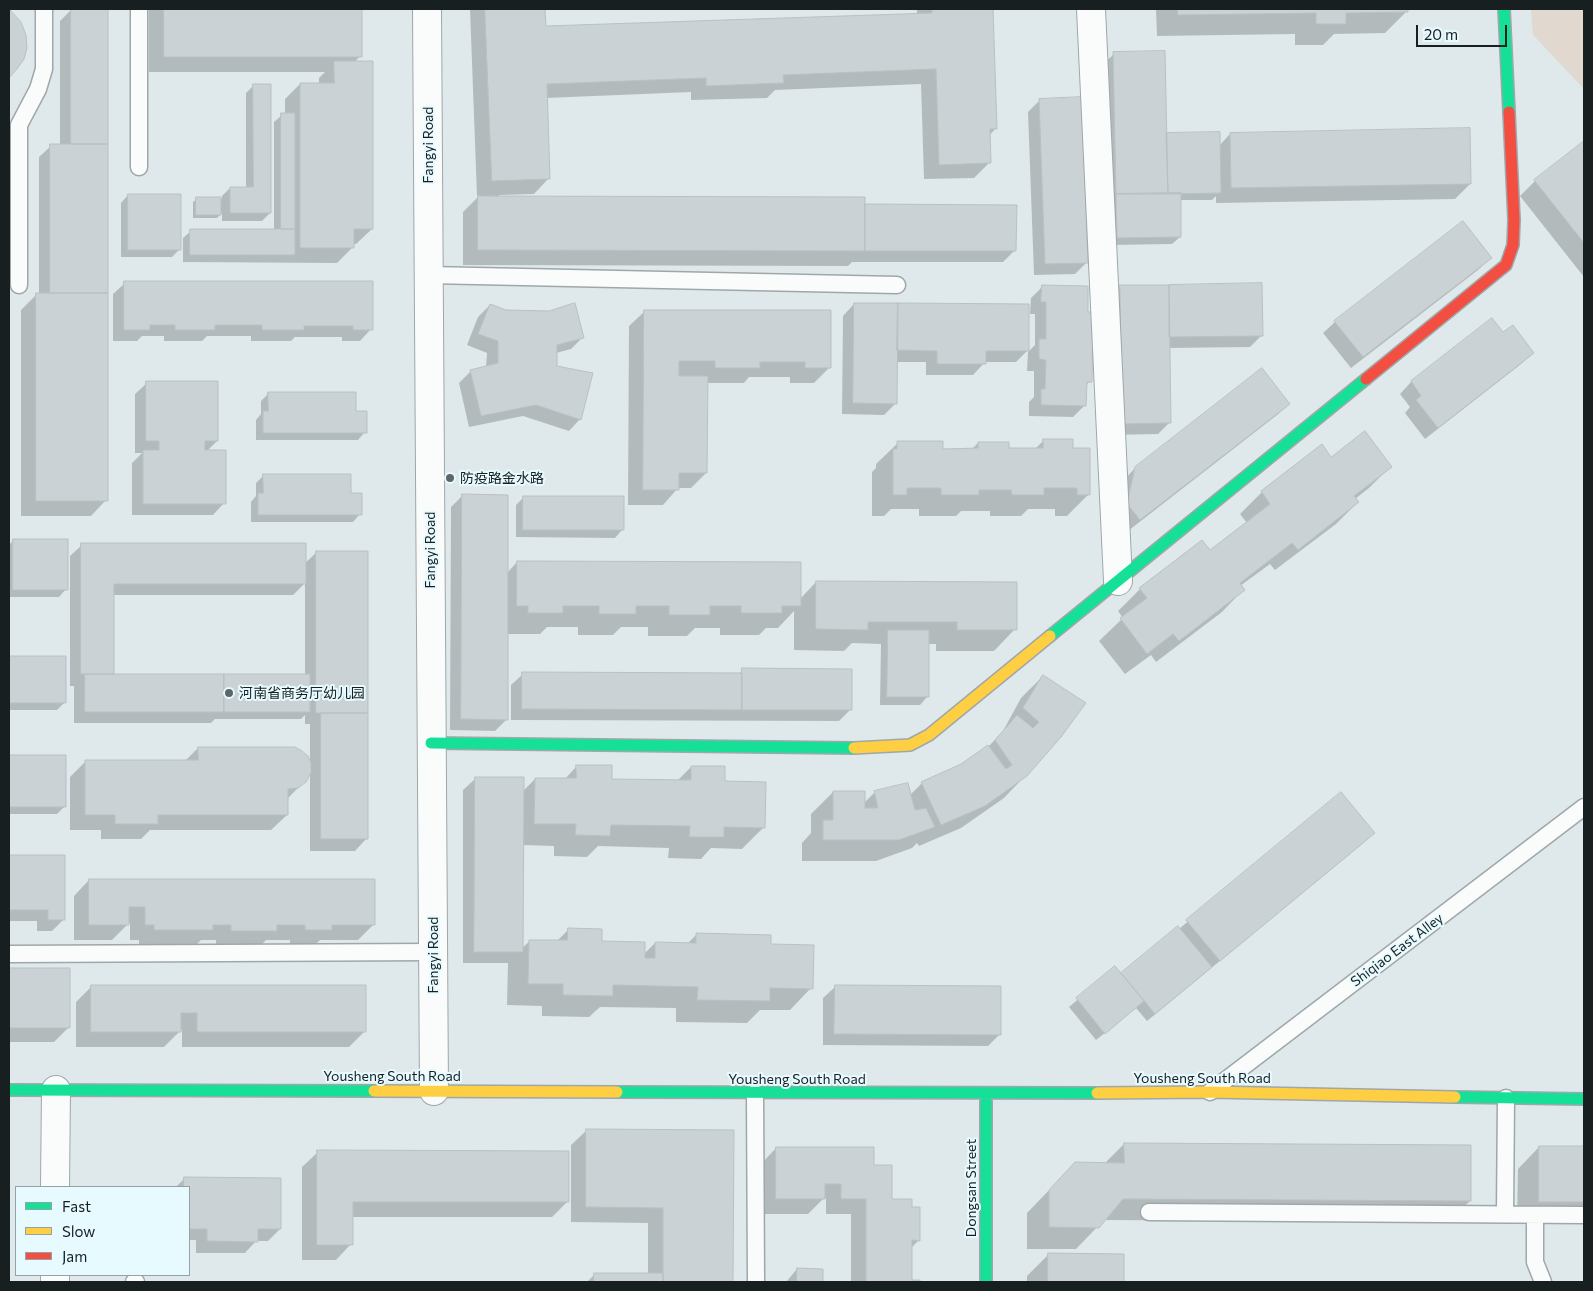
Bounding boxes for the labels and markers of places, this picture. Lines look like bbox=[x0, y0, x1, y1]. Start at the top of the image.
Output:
place label: 防疫路金水路 bbox=[460, 470, 544, 486]
marker: 防疫路金水路 bbox=[444, 472, 456, 484]
place label: 河南省商务厅幼儿园 bbox=[239, 685, 365, 701]
marker: 河南省商务厅幼儿园 bbox=[223, 687, 235, 699]

